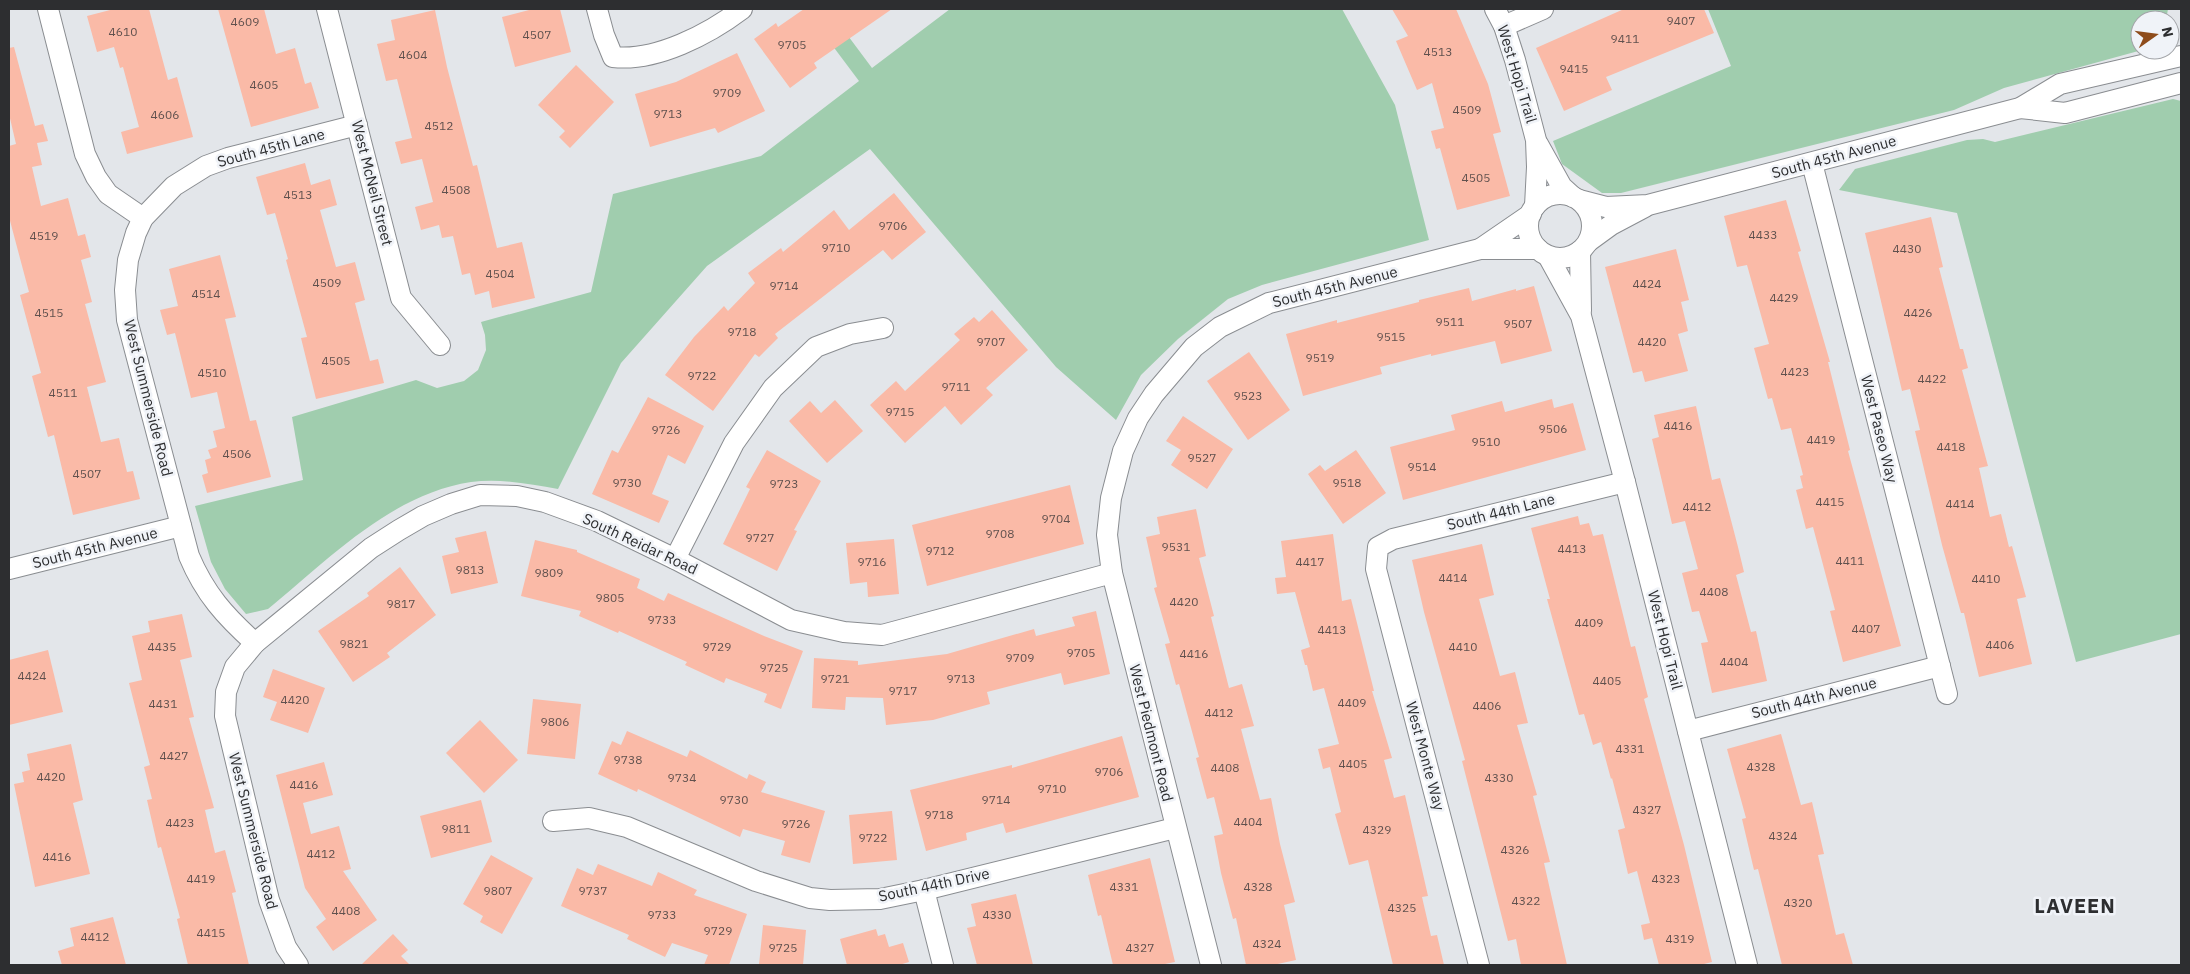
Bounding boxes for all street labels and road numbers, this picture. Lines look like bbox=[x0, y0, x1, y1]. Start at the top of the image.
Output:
street label: West Hopi Trail bbox=[1494, 23, 1541, 125]
street label: West McNeil Street bbox=[348, 118, 397, 248]
street label: South 45th Lane bbox=[215, 124, 327, 171]
street label: South 45th Avenue bbox=[1769, 131, 1898, 182]
street label: South 45th Avenue bbox=[1270, 262, 1399, 311]
street label: West Summerside Road bbox=[120, 318, 177, 478]
street label: West Paseo Way bbox=[1857, 373, 1902, 485]
street label: South 44th Lane bbox=[1445, 489, 1557, 534]
street label: South Reidar Road bbox=[580, 509, 701, 578]
street label: South 45th Avenue bbox=[30, 523, 159, 572]
street label: West Hopi Trail bbox=[1644, 588, 1687, 691]
street label: West Piedmont Road bbox=[1125, 662, 1178, 803]
street label: South 44th Avenue bbox=[1749, 673, 1878, 722]
street label: West Monte Way bbox=[1402, 699, 1449, 813]
street label: West Summerside Road bbox=[225, 751, 282, 911]
street label: South 44th Drive bbox=[877, 863, 991, 906]

